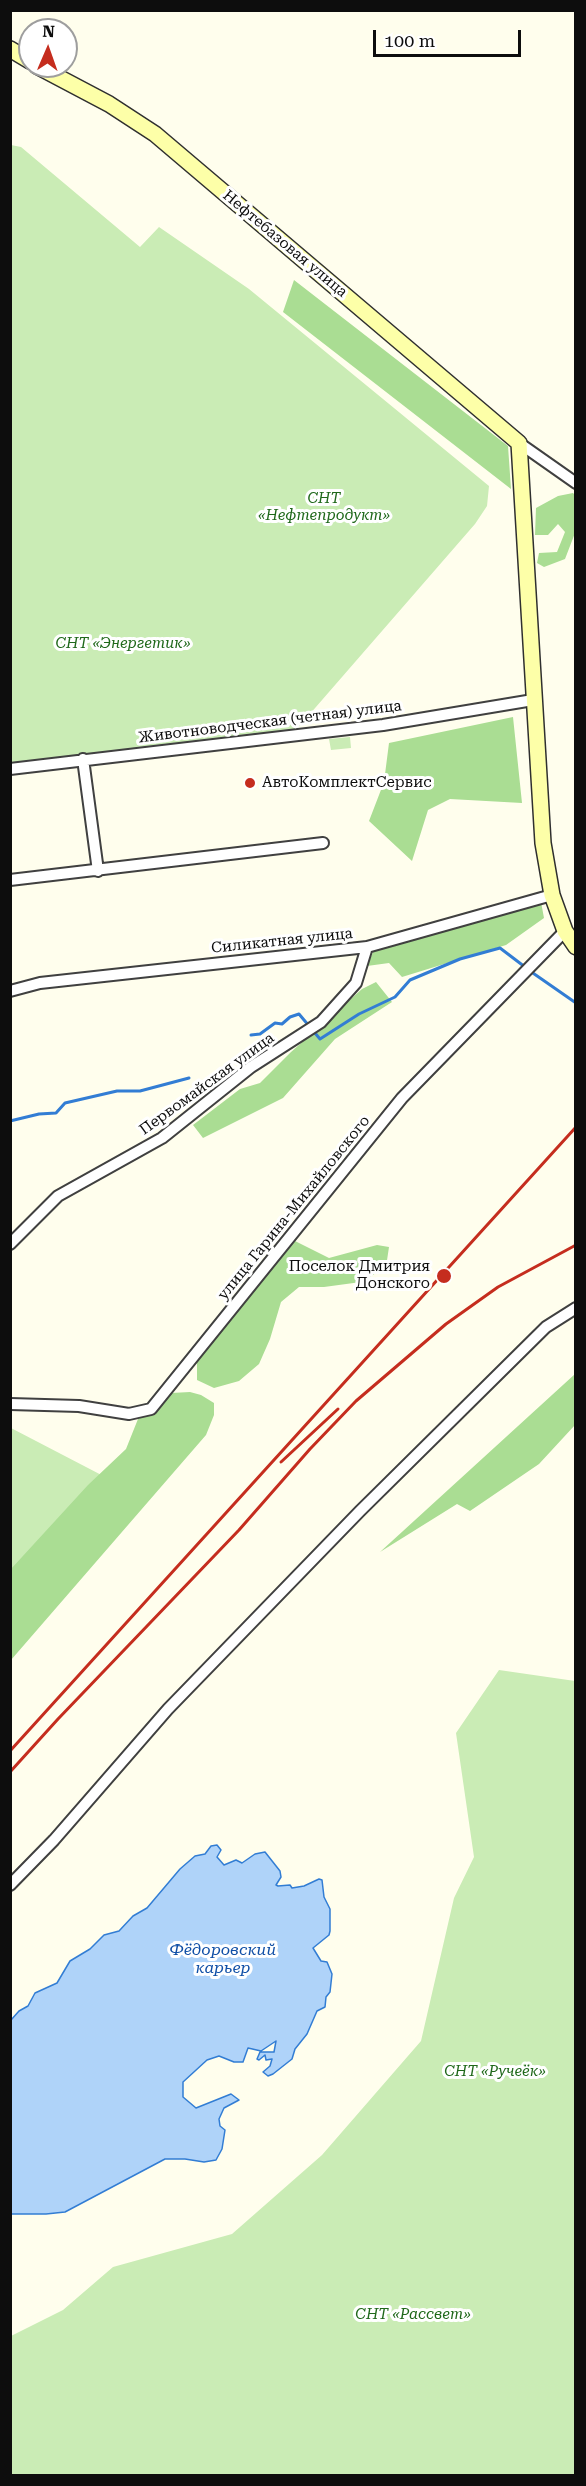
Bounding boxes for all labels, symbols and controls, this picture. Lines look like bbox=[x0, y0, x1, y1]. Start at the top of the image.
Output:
north arrow bbox=[18, 18, 78, 78]
scale bar bbox=[376, 18, 524, 56]
text: N bbox=[42, 22, 55, 41]
text: 100 m bbox=[384, 30, 435, 51]
street label: Нефтебазовая улица bbox=[219, 187, 351, 301]
park label: СНТ «Нефтепродукт» bbox=[258, 490, 390, 525]
park label: СНТ «Энергетик» bbox=[56, 635, 190, 653]
street label: Животноводческая (четная) улица bbox=[137, 697, 403, 747]
place label: АвтоКомплектСервис bbox=[262, 774, 432, 792]
marker: АвтоКомплектСервис bbox=[243, 776, 257, 790]
street label: Силикатная улица bbox=[210, 925, 354, 957]
street label: Первомайская улица bbox=[136, 1029, 278, 1139]
street label: улица Гарина-Михайловского bbox=[214, 1112, 374, 1304]
place label: Поселок Дмитрия Донского bbox=[289, 1258, 430, 1293]
marker: Поселок Дмитрия Донского bbox=[435, 1267, 453, 1285]
water label: Фёдоровский карьер bbox=[170, 1940, 276, 1978]
park label: СНТ «Ручеёк» bbox=[444, 2063, 546, 2081]
park label: СНТ «Рассвет» bbox=[355, 2306, 471, 2324]

